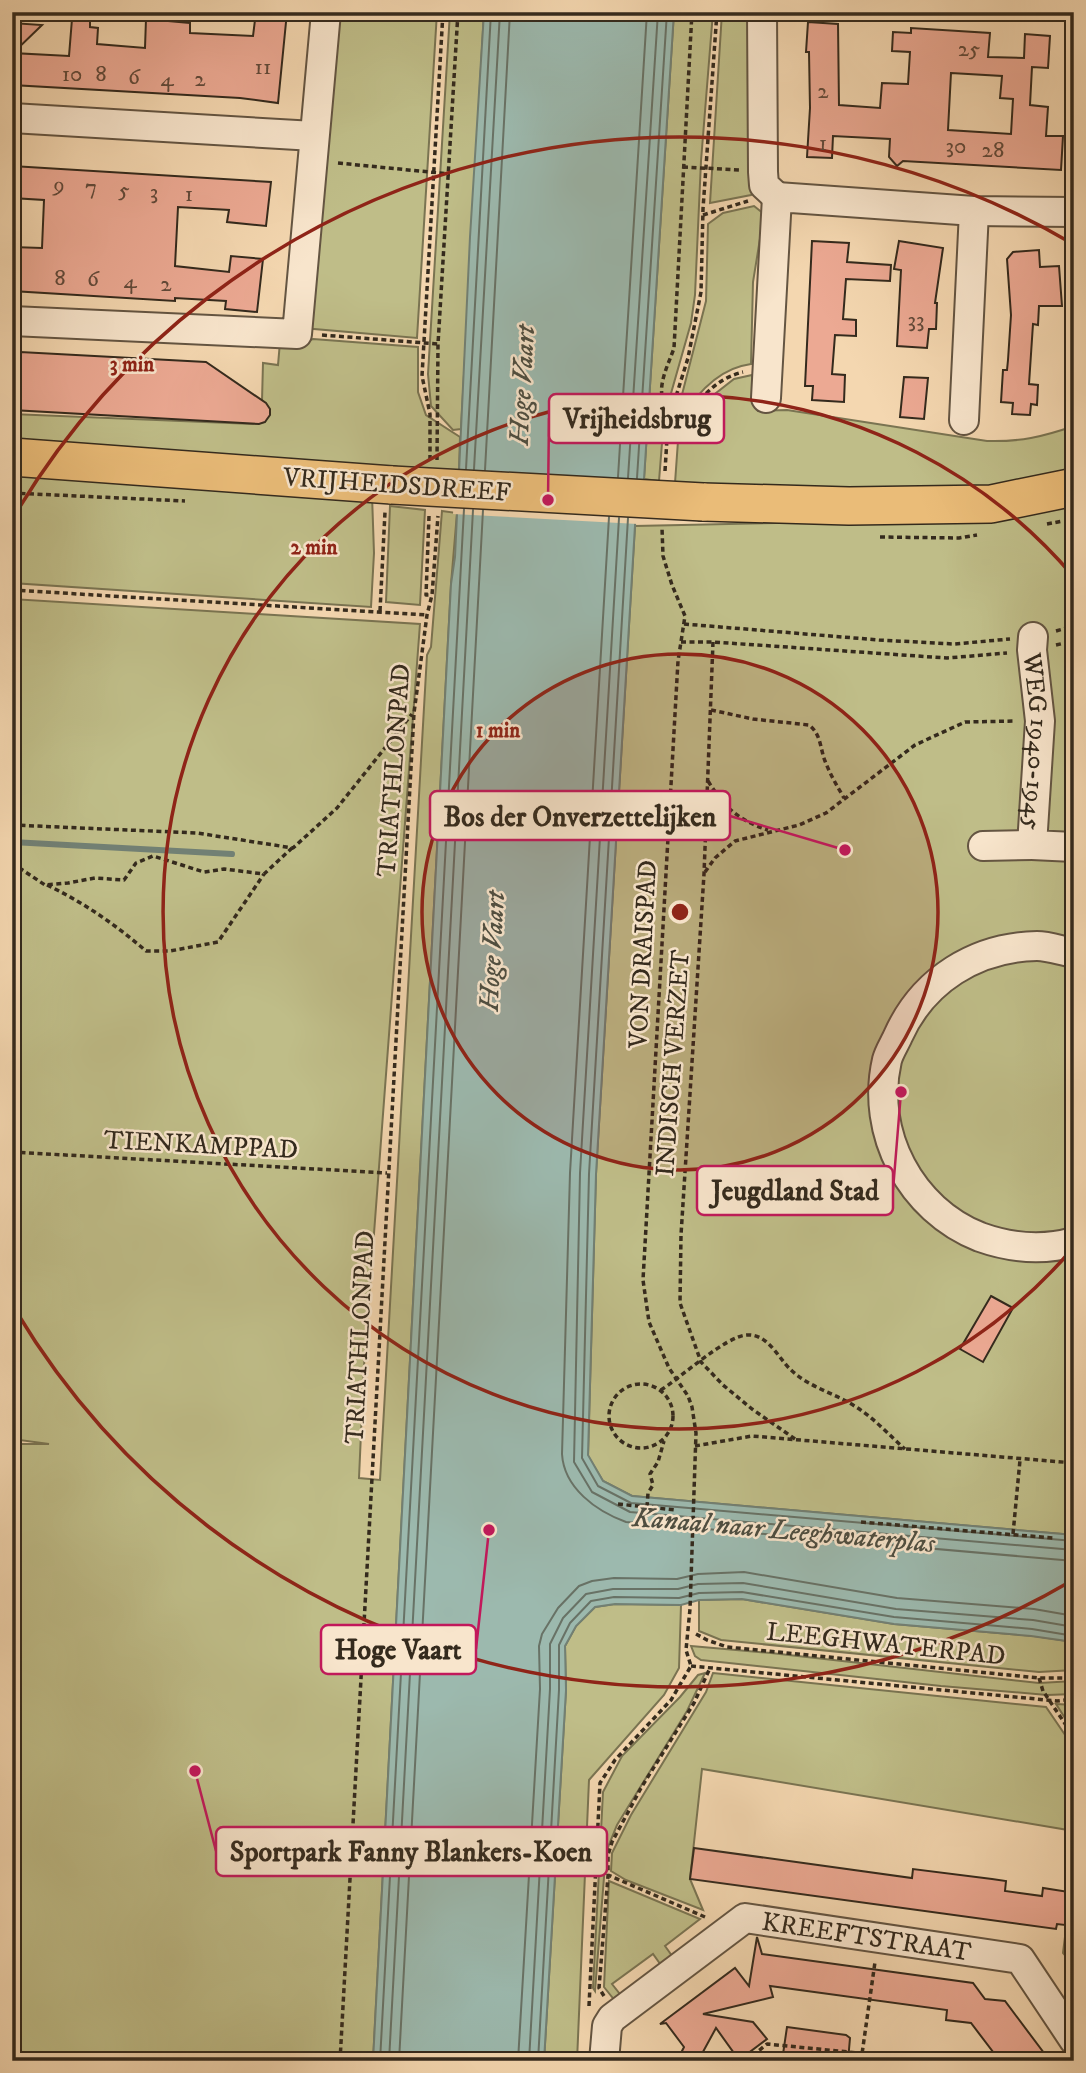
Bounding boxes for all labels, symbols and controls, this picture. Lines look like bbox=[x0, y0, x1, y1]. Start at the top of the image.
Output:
house number: 25 bbox=[958, 35, 980, 64]
house number: 11 bbox=[255, 53, 271, 82]
house number: 10 bbox=[62, 60, 82, 89]
house number: 8 bbox=[95, 60, 107, 89]
house number: 6 bbox=[128, 63, 141, 92]
house number: 4 bbox=[160, 65, 174, 94]
house number: 2 bbox=[194, 65, 206, 94]
house number: 2 bbox=[817, 77, 829, 106]
house number: 1 bbox=[819, 129, 827, 158]
house number: 30 bbox=[946, 132, 966, 161]
house number: 28 bbox=[982, 136, 1004, 165]
house number: 9 bbox=[52, 171, 65, 200]
house number: 7 bbox=[85, 173, 97, 202]
house number: 5 bbox=[118, 176, 130, 205]
house number: 3 bbox=[150, 178, 158, 207]
house number: 1 bbox=[185, 180, 193, 209]
house number: 8 bbox=[54, 264, 66, 293]
house number: 6 bbox=[87, 265, 100, 294]
house number: 4 bbox=[123, 267, 137, 296]
house number: 2 bbox=[160, 270, 172, 299]
house number: 33 bbox=[907, 306, 925, 335]
water label: Hoge Vaart bbox=[502, 322, 543, 447]
text: 3 min bbox=[110, 352, 155, 378]
callout: Vrijheidsbrug bbox=[549, 394, 724, 443]
text: Vrijheidsbrug bbox=[562, 402, 712, 437]
street label: VRIJHEIDSDREEF bbox=[281, 461, 512, 510]
text: 2 min bbox=[291, 535, 339, 561]
street label: WEG 1940-1945 bbox=[1014, 650, 1055, 831]
street label: TRIATHLONPAD bbox=[371, 662, 418, 878]
text: 1 min bbox=[476, 718, 521, 744]
callout: Bos der Onverzettelijken bbox=[430, 791, 730, 840]
text: Bos der Onverzettelijken bbox=[444, 800, 717, 835]
street label: VON DRAISPAD bbox=[622, 859, 665, 1050]
water label: Hoge Vaart bbox=[472, 888, 513, 1013]
centre of rings bbox=[668, 900, 692, 924]
street label: INDISCH VERZET bbox=[649, 948, 698, 1178]
street label: TIENKAMPPAD bbox=[103, 1124, 299, 1167]
callout: Jeugdland Stad bbox=[697, 1166, 893, 1215]
text: Jeugdland Stad bbox=[708, 1174, 880, 1209]
street label: TRIATHLONPAD bbox=[338, 1230, 383, 1445]
water label: Kanaal naar Leeghwaterplas bbox=[630, 1500, 937, 1561]
street label: LEEGHWATERPAD bbox=[765, 1616, 1007, 1673]
callout: Hoge Vaart bbox=[321, 1625, 476, 1674]
text: Hoge Vaart bbox=[334, 1633, 462, 1668]
callout: Sportpark Fanny Blankers-Koen bbox=[216, 1827, 607, 1876]
text: Sportpark Fanny Blankers-Koen bbox=[230, 1835, 593, 1870]
street label: KREEFTSTRAAT bbox=[760, 1906, 974, 1970]

